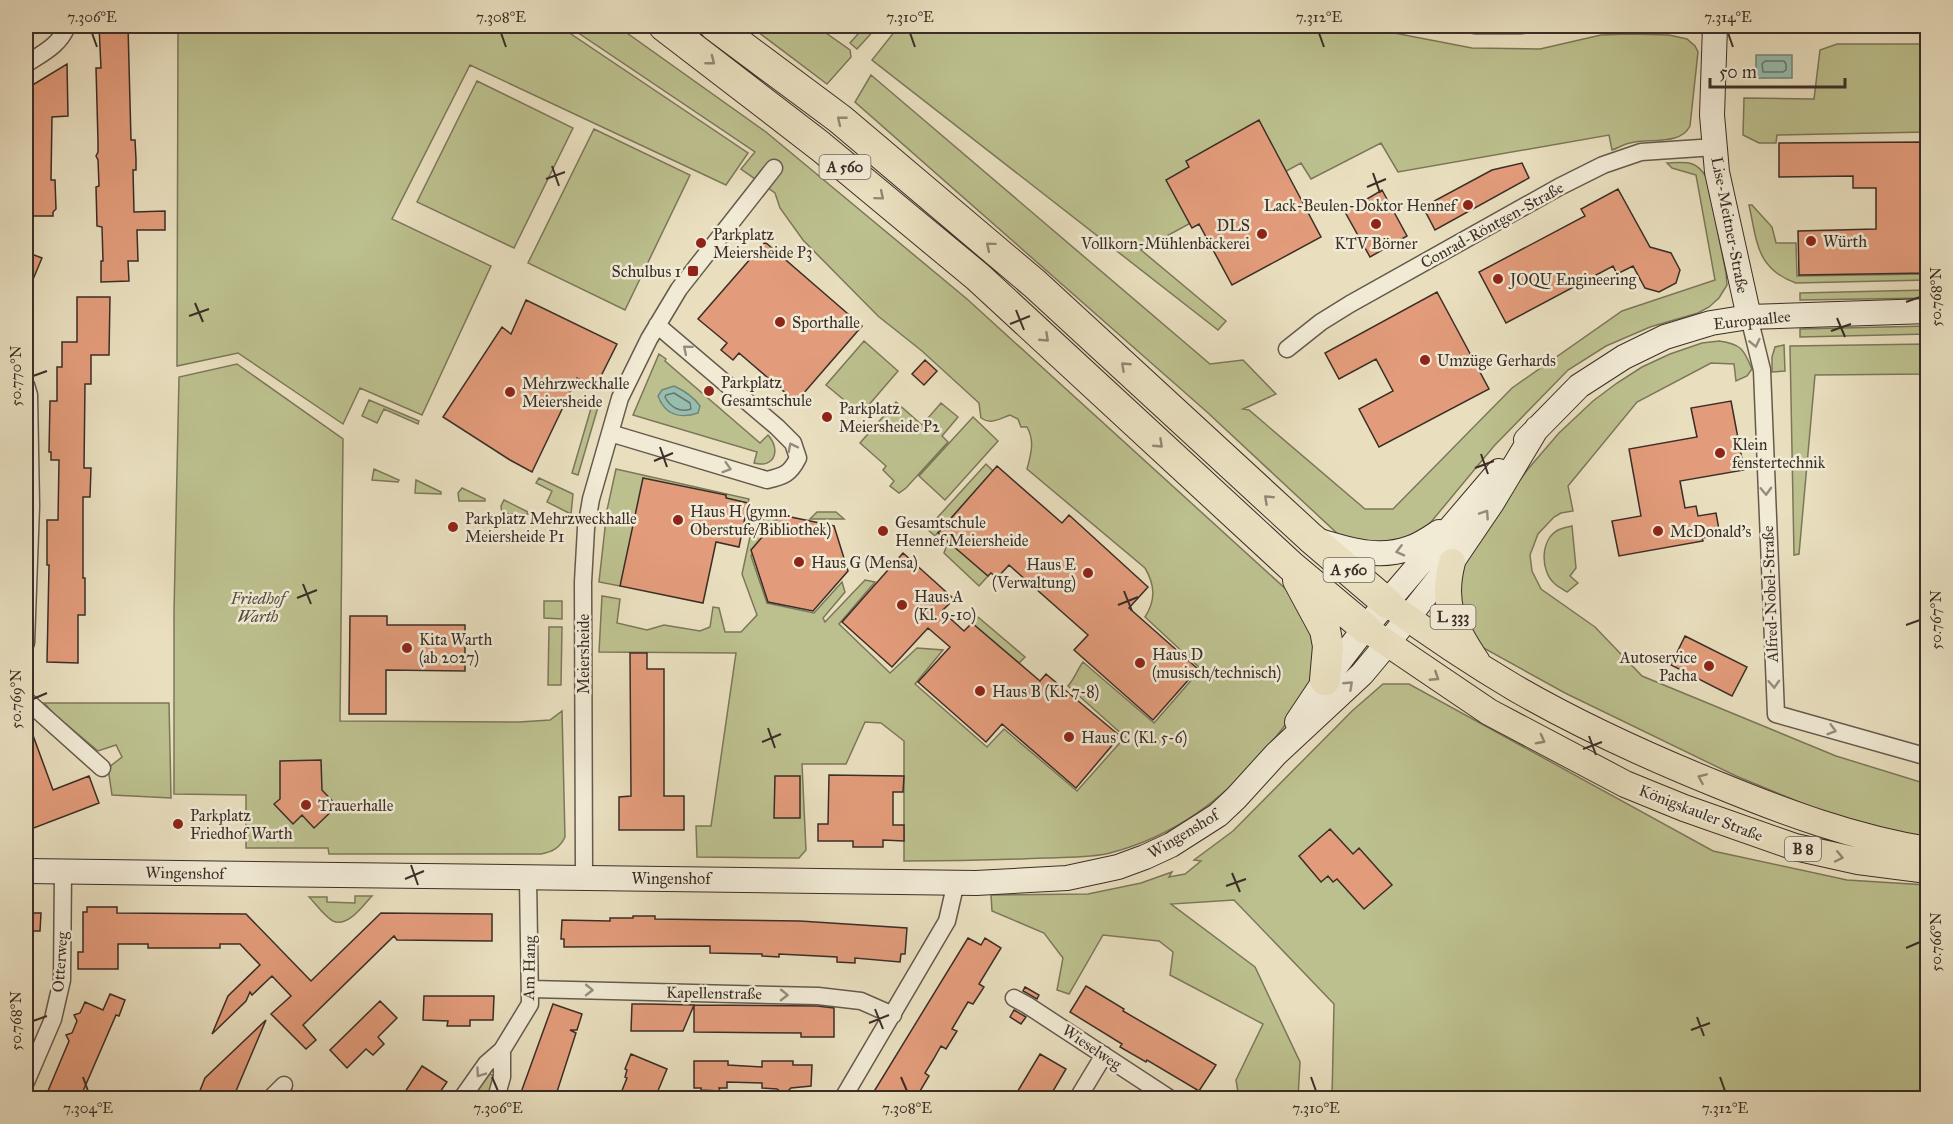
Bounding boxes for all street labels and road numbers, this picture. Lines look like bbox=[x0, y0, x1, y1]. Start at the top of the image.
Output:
road number: A 560 bbox=[820, 155, 870, 179]
street label: Lise-Meitner-Straße bbox=[1707, 155, 1753, 295]
street label: Conrad-Röntgen-Straße bbox=[1417, 178, 1568, 273]
street label: Europaallee bbox=[1712, 306, 1792, 334]
street label: Alfred-Nobel-Straße bbox=[1758, 525, 1782, 664]
road number: A 560 bbox=[1324, 558, 1374, 582]
road number: L 333 bbox=[1430, 605, 1476, 629]
street label: Meiersheide bbox=[574, 613, 593, 694]
street label: Königskauler Straße bbox=[1636, 781, 1766, 846]
street label: Wingenshof bbox=[1144, 804, 1225, 863]
road number: B 8 bbox=[1785, 837, 1821, 861]
street label: Wingenshof bbox=[145, 863, 227, 884]
street label: Wingenshof bbox=[631, 869, 713, 889]
street label: Otterweg bbox=[48, 930, 73, 993]
street label: Am Hang bbox=[519, 935, 540, 1001]
street label: Kapellenstraße bbox=[666, 983, 762, 1003]
street label: Wieselweg bbox=[1058, 1020, 1126, 1075]

